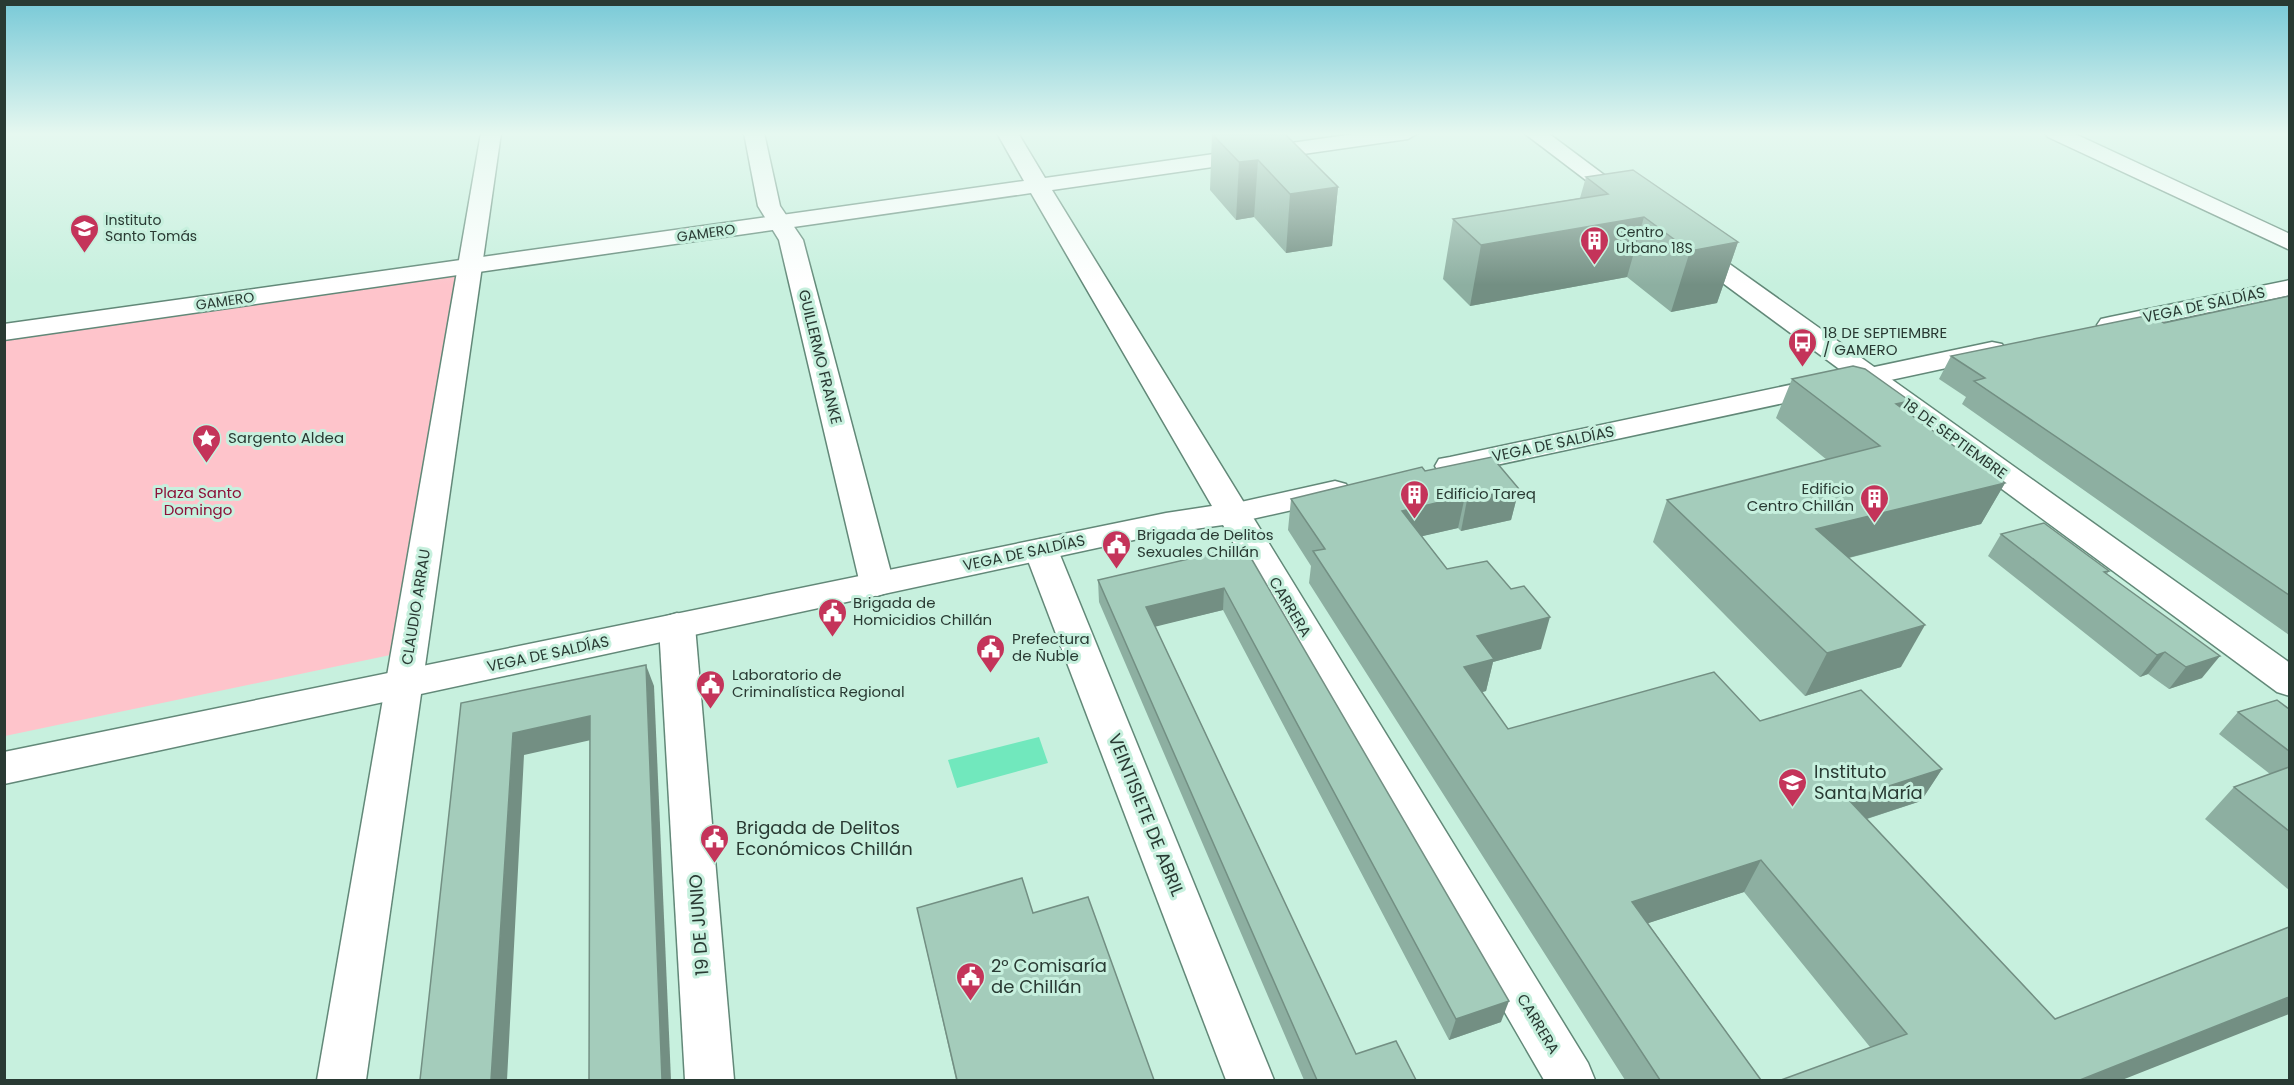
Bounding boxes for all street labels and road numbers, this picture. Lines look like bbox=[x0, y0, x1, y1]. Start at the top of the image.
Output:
street label: GAMERO bbox=[675, 219, 737, 247]
street label: VEGA DE SALDÍAS bbox=[2141, 281, 2267, 328]
street label: GAMERO bbox=[194, 287, 256, 315]
street label: GUILLERMO FRANKE bbox=[794, 287, 847, 426]
street label: 18 DE SEPTIEMBRE bbox=[1899, 394, 2012, 484]
street label: VEGA DE SALDÍAS bbox=[1490, 420, 1616, 467]
street label: VEGA DE SALDÍAS bbox=[961, 529, 1087, 576]
street label: CLAUDIO ARRAU bbox=[396, 548, 435, 666]
street label: CARRERA bbox=[1264, 573, 1317, 641]
street label: VEGA DE SALDÍAS bbox=[485, 630, 611, 677]
street label: VEINTISIETE DE ABRIL bbox=[1102, 730, 1191, 900]
street label: 19 DE JUNIO bbox=[682, 873, 715, 977]
street label: CARRERA bbox=[1512, 990, 1565, 1058]

